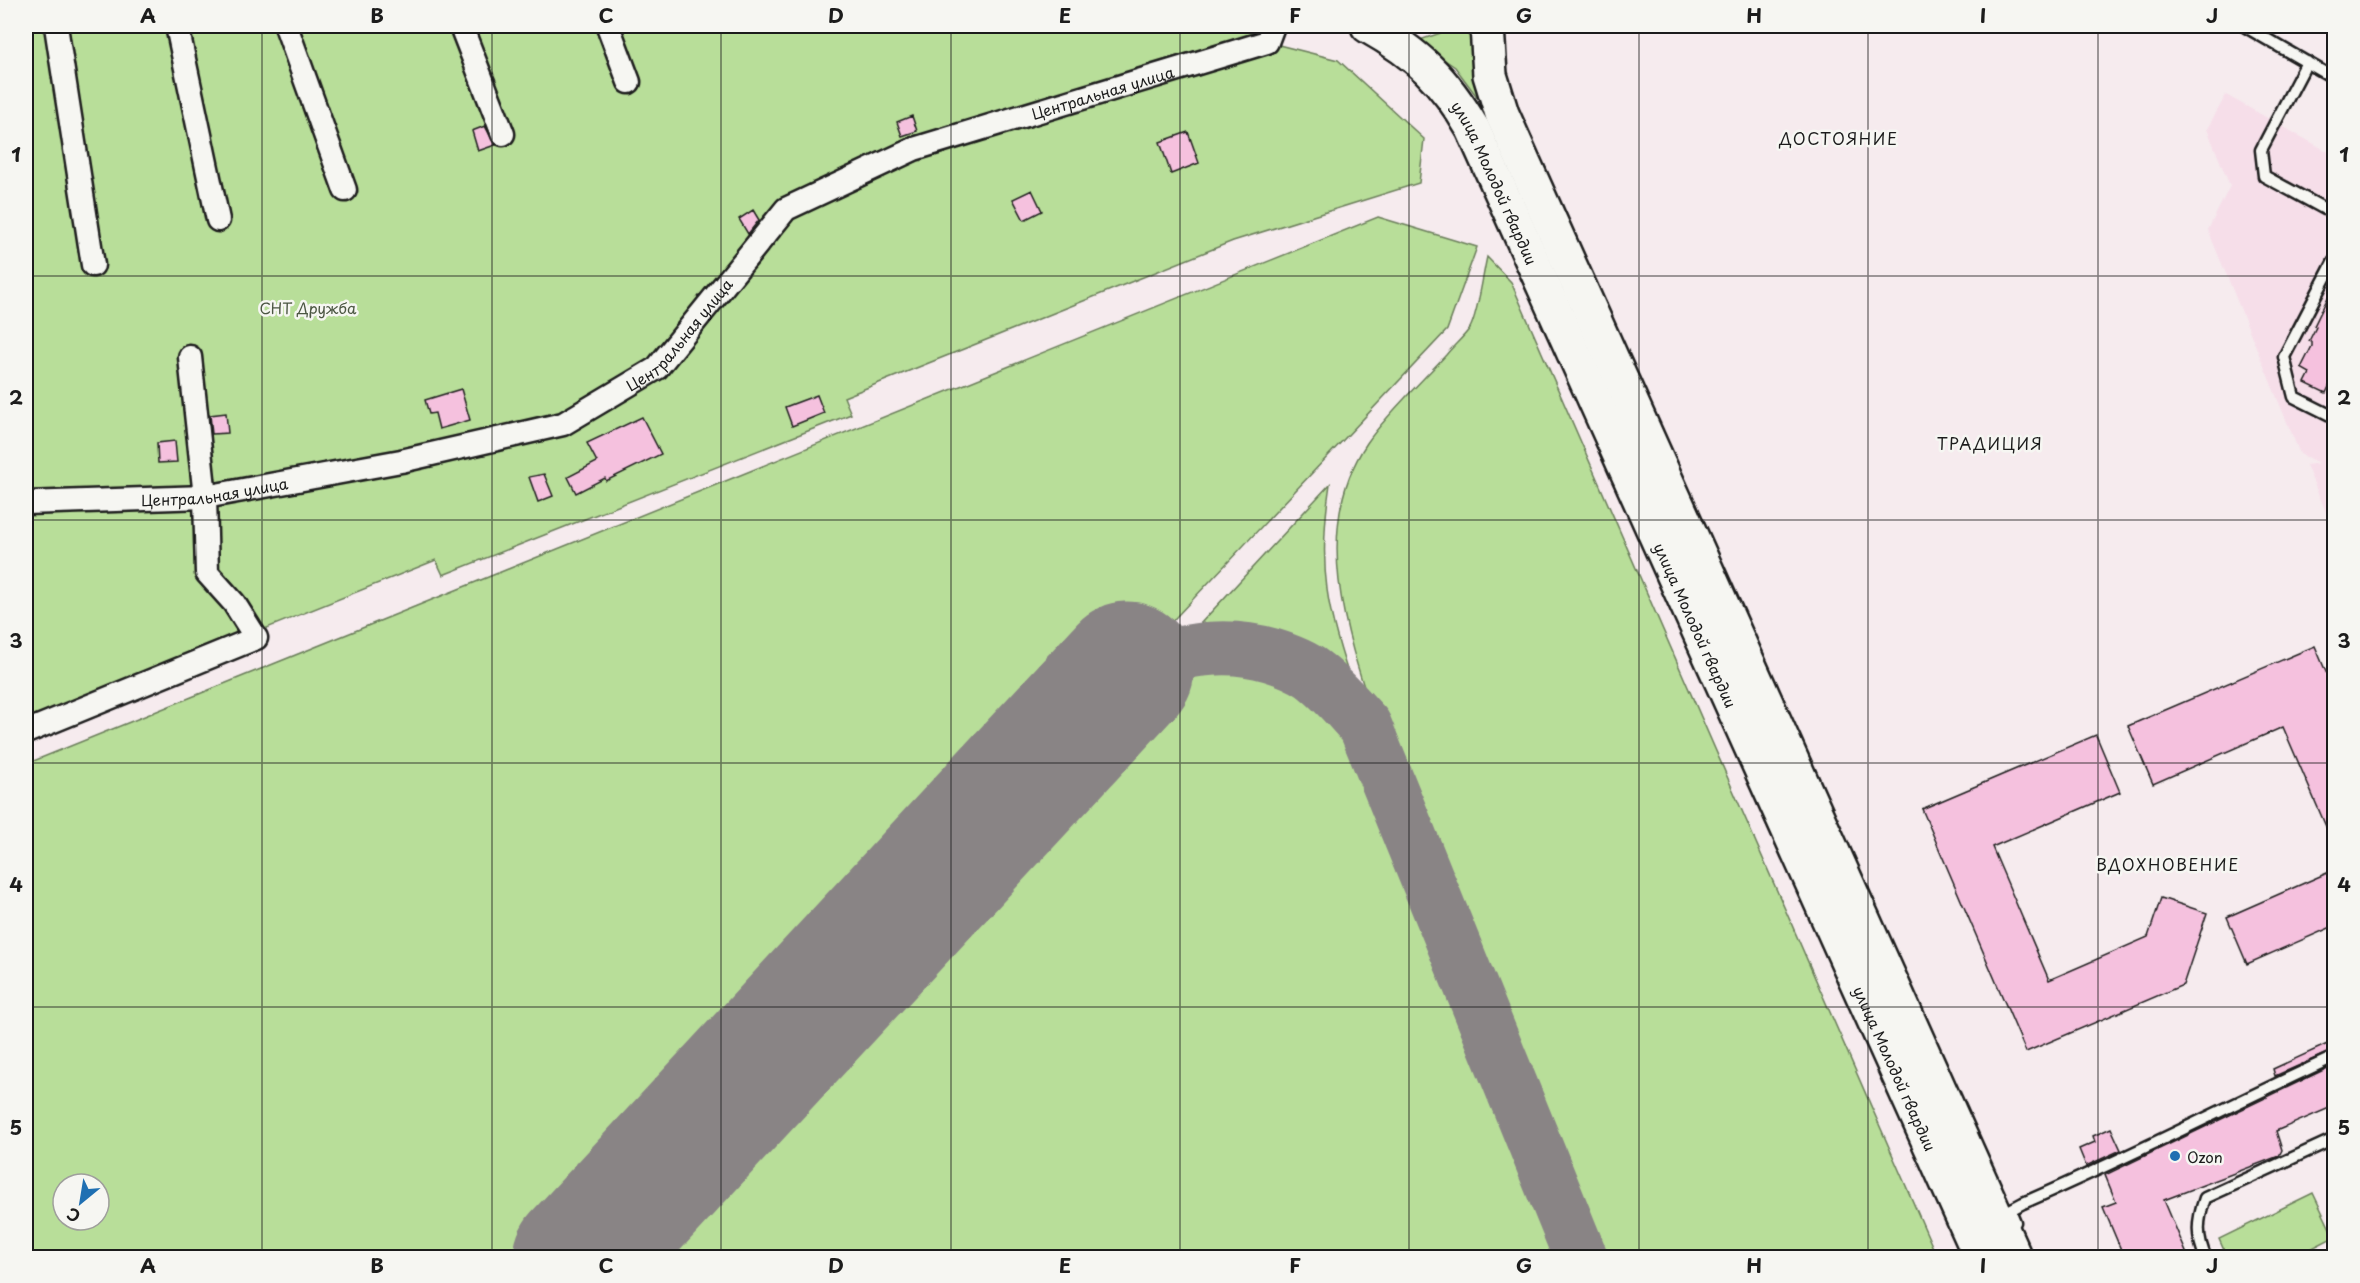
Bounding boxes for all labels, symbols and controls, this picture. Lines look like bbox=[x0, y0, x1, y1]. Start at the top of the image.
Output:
text: A bbox=[140, 0, 156, 30]
text: B bbox=[370, 0, 384, 30]
text: C bbox=[598, 0, 614, 30]
text: D bbox=[828, 0, 844, 30]
text: E bbox=[1059, 0, 1071, 30]
text: F bbox=[1289, 0, 1301, 30]
text: G bbox=[1516, 0, 1532, 30]
text: H bbox=[1746, 0, 1762, 30]
text: I bbox=[1980, 0, 1986, 30]
text: J bbox=[2206, 0, 2218, 30]
street label: Центральная улица bbox=[1028, 59, 1177, 124]
street label: улица Молодой гвардии bbox=[1447, 96, 1544, 268]
district label: ДОСТОЯНИЕ bbox=[1778, 126, 1899, 150]
text: 1 bbox=[11, 139, 21, 169]
text: 1 bbox=[2339, 139, 2349, 169]
street label: Центральная улица bbox=[621, 273, 738, 396]
park label: СНТ Дружба bbox=[260, 296, 357, 319]
text: 2 bbox=[9, 382, 23, 412]
text: 2 bbox=[2337, 382, 2351, 412]
district label: ТРАДИЦИЯ bbox=[1937, 431, 2043, 455]
street label: Центральная улица bbox=[141, 470, 290, 511]
street label: улица Молодой гвардии bbox=[1649, 539, 1743, 711]
text: 3 bbox=[9, 625, 23, 655]
text: 3 bbox=[2337, 625, 2351, 655]
district label: ВДОХНОВЕНИЕ bbox=[2096, 852, 2240, 876]
text: 4 bbox=[9, 869, 23, 899]
text: 4 bbox=[2337, 869, 2351, 899]
street label: улица Молодой гвардии bbox=[1848, 982, 1943, 1154]
text: 5 bbox=[10, 1112, 22, 1142]
text: 5 bbox=[2338, 1112, 2350, 1142]
place label: Ozon bbox=[2187, 1145, 2223, 1168]
marker: Ozon bbox=[2168, 1149, 2182, 1163]
north arrow bbox=[51, 1172, 111, 1232]
text: С bbox=[62, 1202, 84, 1229]
text: A bbox=[140, 1250, 156, 1280]
text: B bbox=[370, 1250, 384, 1280]
text: C bbox=[598, 1250, 614, 1280]
text: D bbox=[828, 1250, 844, 1280]
text: E bbox=[1059, 1250, 1071, 1280]
text: F bbox=[1289, 1250, 1301, 1280]
text: G bbox=[1516, 1250, 1532, 1280]
text: H bbox=[1746, 1250, 1762, 1280]
text: I bbox=[1980, 1250, 1986, 1280]
text: J bbox=[2206, 1250, 2218, 1280]

